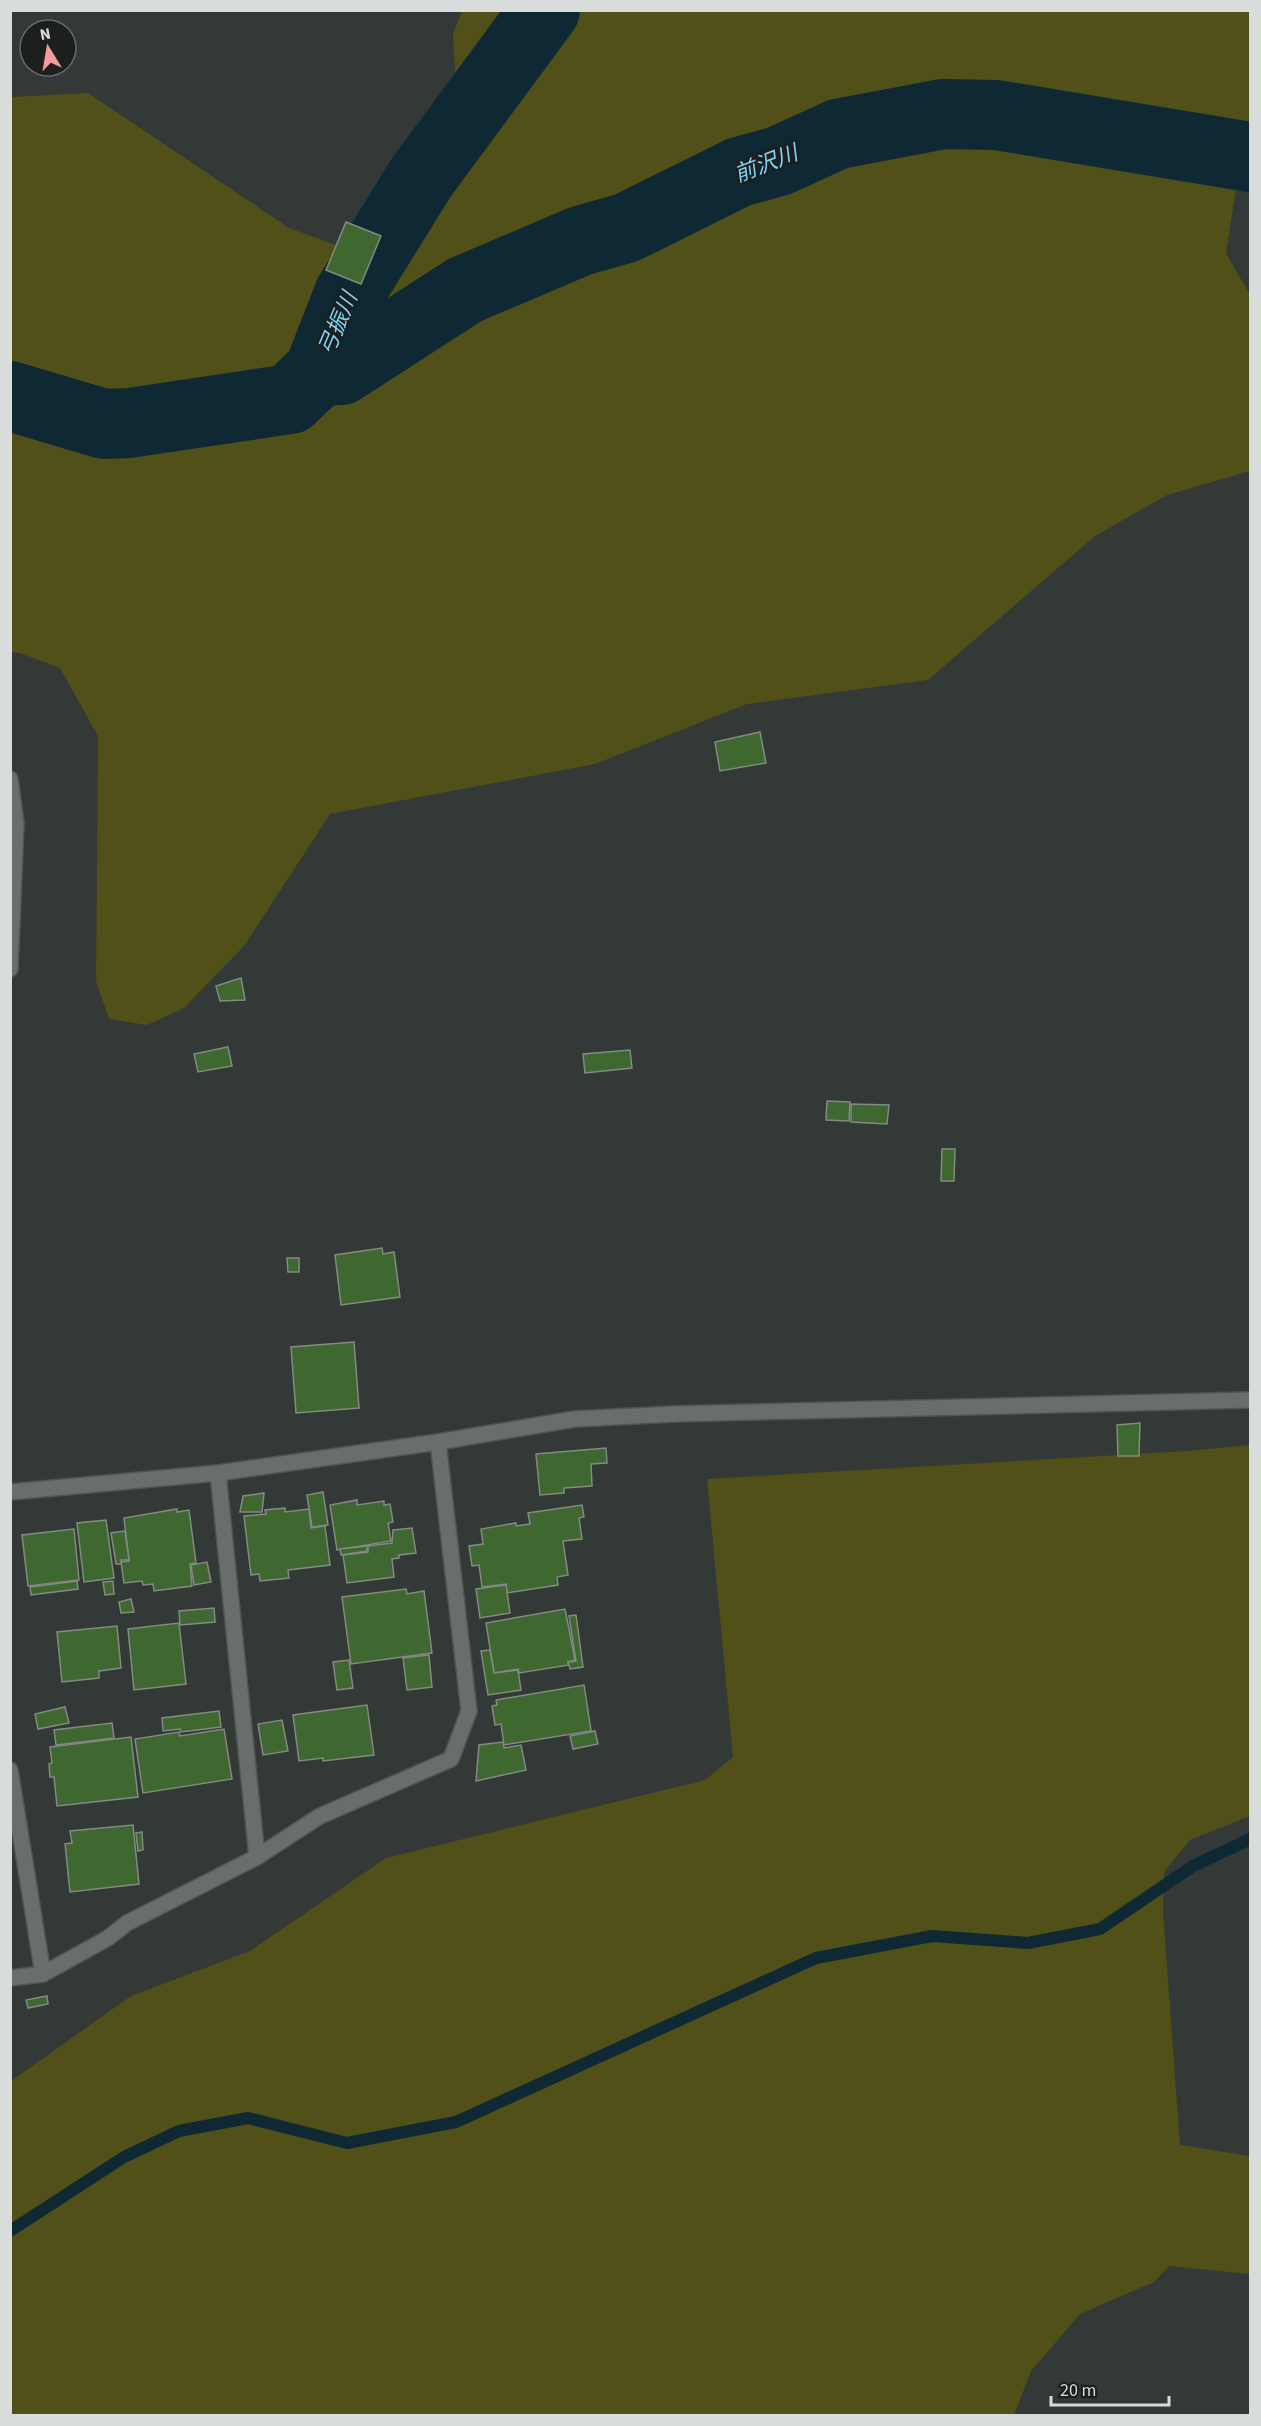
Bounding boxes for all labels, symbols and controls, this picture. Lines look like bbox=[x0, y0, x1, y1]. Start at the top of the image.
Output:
north arrow bbox=[18, 18, 78, 78]
text: N bbox=[38, 22, 53, 46]
water label: 前沢川 bbox=[729, 137, 804, 191]
water label: 弓振川 bbox=[310, 286, 366, 361]
scale bar bbox=[1051, 2369, 1170, 2407]
text: 20 m bbox=[1060, 2378, 1096, 2403]

